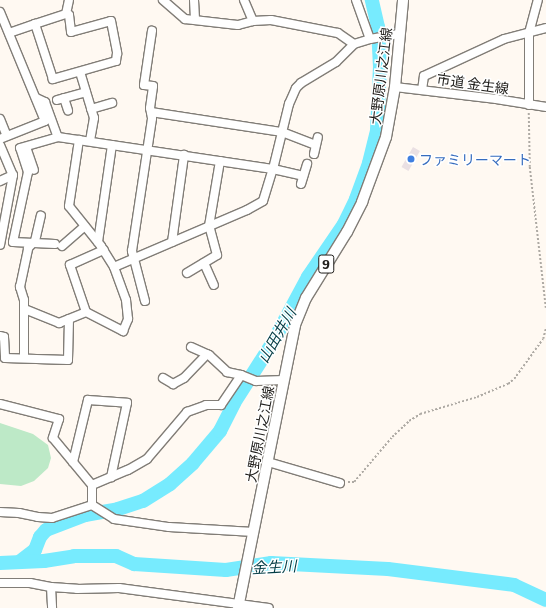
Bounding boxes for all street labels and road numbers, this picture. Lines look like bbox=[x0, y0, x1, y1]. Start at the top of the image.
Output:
street label: 大野原川之江線 bbox=[366, 26, 394, 126]
street label: 市道 金生線 bbox=[436, 70, 510, 96]
road number: 9 bbox=[318, 253, 334, 275]
street label: 大野原川之江線 bbox=[241, 384, 277, 484]

